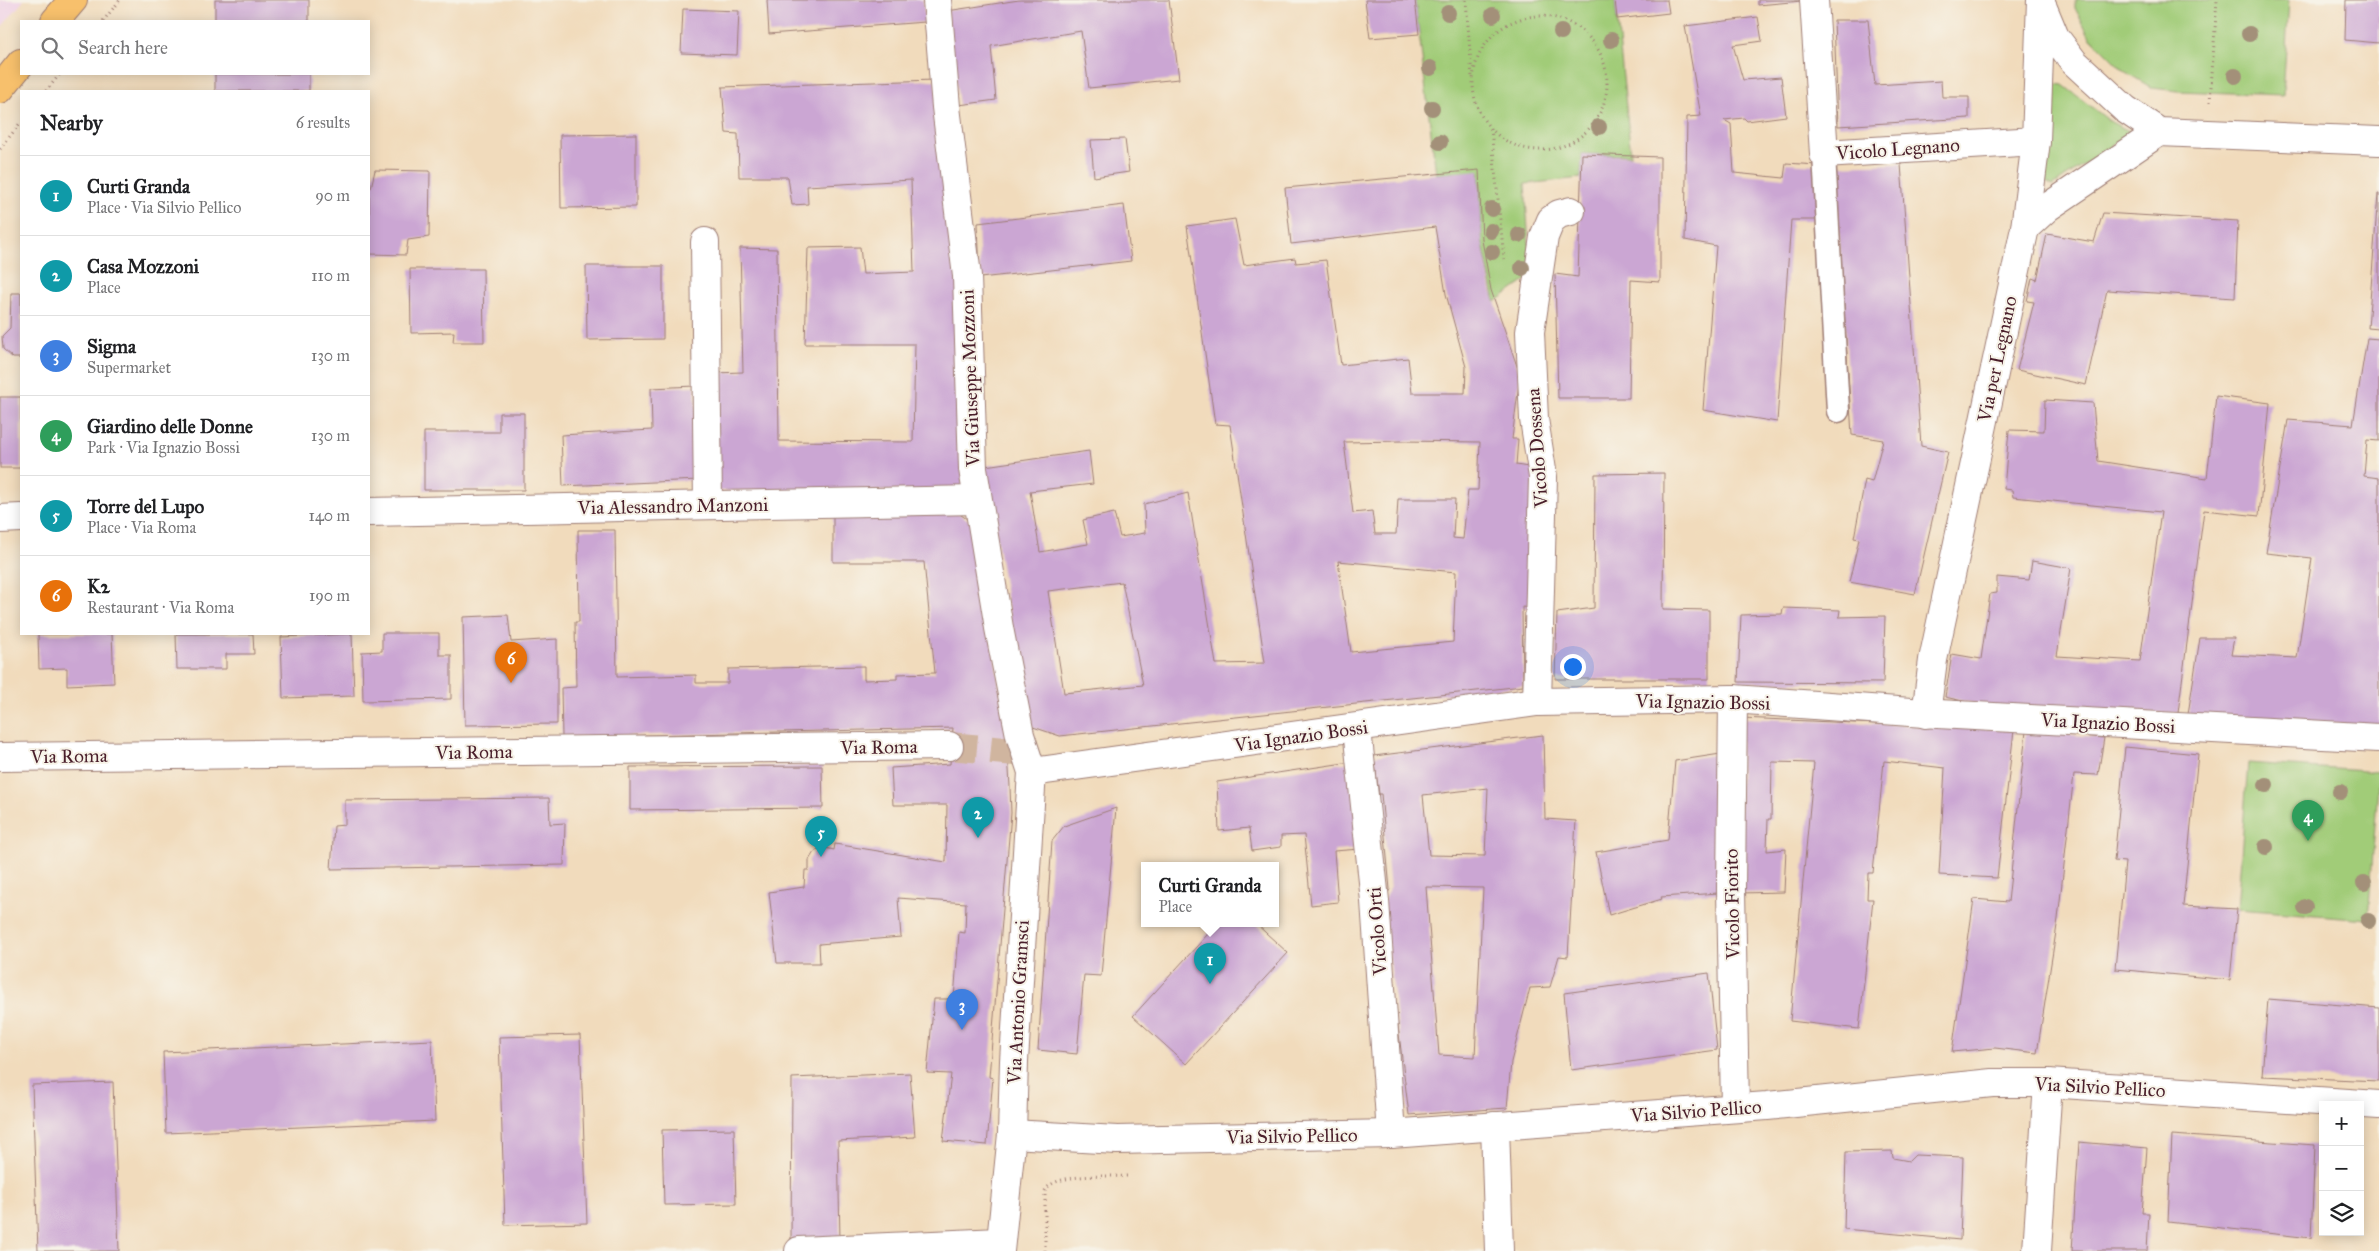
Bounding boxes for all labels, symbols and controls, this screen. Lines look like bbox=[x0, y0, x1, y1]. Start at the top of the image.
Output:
search box bbox=[20, 20, 370, 75]
icon: search bbox=[38, 34, 66, 62]
text: Search here bbox=[78, 36, 168, 59]
text: Nearby bbox=[40, 110, 103, 136]
text: 6 results bbox=[296, 113, 350, 132]
street label: Vicolo Legnano bbox=[1834, 133, 1961, 166]
text: Curti Granda bbox=[87, 175, 190, 198]
text: 1 bbox=[53, 186, 59, 205]
text: 90 m bbox=[315, 186, 350, 205]
text: Place · Via Silvio Pellico bbox=[87, 198, 242, 217]
text: Casa Mozzoni bbox=[87, 255, 199, 278]
text: 2 bbox=[52, 266, 60, 285]
text: 110 m bbox=[311, 266, 350, 285]
text: Place bbox=[87, 278, 121, 297]
street label: Via Giuseppe Mozzoni bbox=[955, 289, 985, 468]
street label: Via per Legnano bbox=[1972, 294, 2023, 425]
text: Sigma bbox=[87, 335, 136, 358]
text: 3 bbox=[53, 346, 59, 365]
text: 130 m bbox=[311, 346, 350, 365]
text: Supermarket bbox=[87, 358, 171, 377]
street label: Vicolo Dossena bbox=[1521, 387, 1553, 509]
text: Giardino delle Donne bbox=[87, 415, 253, 438]
text: 4 bbox=[52, 426, 60, 445]
text: 130 m bbox=[311, 426, 350, 445]
text: Park · Via Ignazio Bossi bbox=[87, 438, 240, 457]
street label: Via Alessandro Manzoni bbox=[576, 493, 769, 519]
text: Torre del Lupo bbox=[87, 495, 204, 518]
text: 5 bbox=[52, 506, 60, 525]
text: 140 m bbox=[309, 506, 350, 525]
text: Place · Via Roma bbox=[87, 518, 196, 537]
text: K2 bbox=[87, 575, 110, 598]
text: 6 bbox=[52, 586, 60, 605]
text: 190 m bbox=[309, 586, 350, 605]
text: Restaurant · Via Roma bbox=[87, 598, 234, 617]
pin: 6 bbox=[495, 642, 527, 683]
your location bbox=[1560, 654, 1586, 680]
street label: Via Ignazio Bossi bbox=[1634, 689, 1771, 716]
street label: Via Ignazio Bossi bbox=[2039, 708, 2176, 739]
street label: Via Ignazio Bossi bbox=[1232, 715, 1369, 758]
street label: Via Roma bbox=[839, 735, 919, 759]
street label: Via Roma bbox=[434, 740, 514, 764]
street label: Via Roma bbox=[29, 744, 109, 768]
pin: 2 bbox=[962, 797, 994, 838]
pin: 4 bbox=[2292, 800, 2324, 841]
pin: 5 bbox=[805, 816, 837, 857]
street label: Vicolo Fiorito bbox=[1720, 848, 1744, 961]
popup bbox=[1141, 862, 1279, 927]
text: Curti Granda bbox=[1158, 874, 1262, 897]
street label: Vicolo Orti bbox=[1362, 886, 1392, 977]
text: Place bbox=[1158, 897, 1192, 916]
street label: Via Antonio Gramsci bbox=[1002, 919, 1034, 1086]
pin: 1 bbox=[1194, 943, 1226, 984]
pin: 3 bbox=[946, 989, 978, 1030]
street label: Via Silvio Pellico bbox=[2033, 1072, 2166, 1102]
street label: Via Silvio Pellico bbox=[1629, 1095, 1763, 1127]
map controls bbox=[2319, 1101, 2364, 1236]
button: + bbox=[2319, 1101, 2364, 1146]
street label: Via Silvio Pellico bbox=[1225, 1123, 1358, 1149]
button: − bbox=[2319, 1146, 2364, 1191]
button: layers bbox=[2319, 1191, 2364, 1236]

